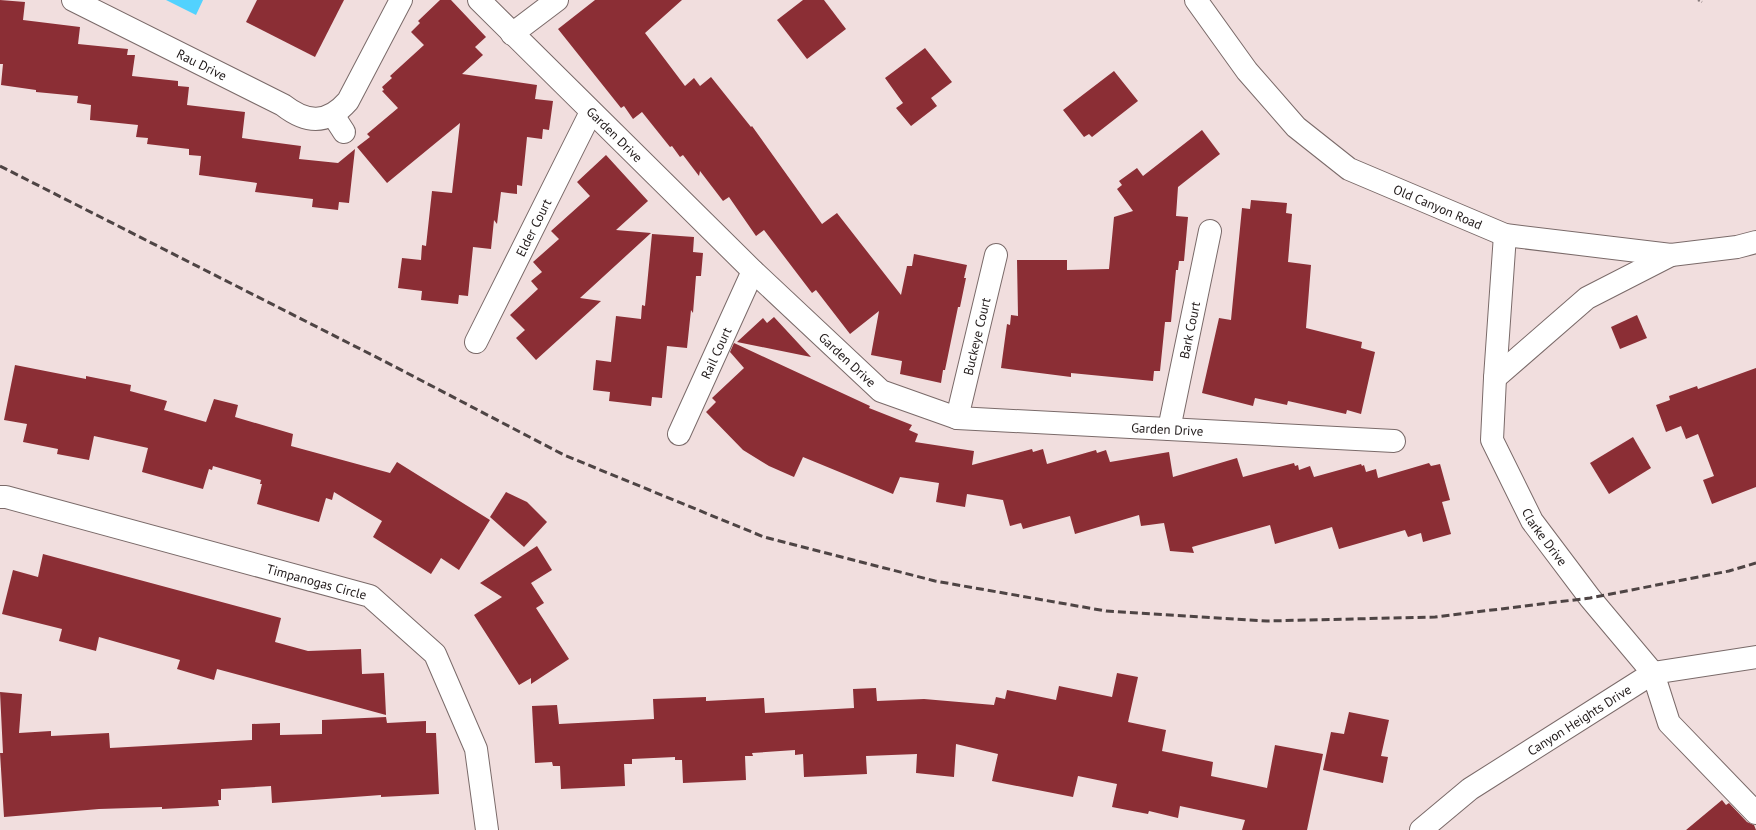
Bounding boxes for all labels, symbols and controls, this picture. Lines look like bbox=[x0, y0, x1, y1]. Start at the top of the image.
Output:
street label: Rau Drive bbox=[174, 45, 229, 84]
street label: Garden Drive bbox=[583, 103, 646, 166]
street label: Old Canyon Road bbox=[1391, 181, 1485, 233]
street label: Elder Court bbox=[512, 195, 556, 259]
street label: Buckeye Court bbox=[960, 295, 995, 377]
street label: Bark Court bbox=[1176, 300, 1204, 360]
street label: Rail Court bbox=[697, 324, 736, 382]
street label: Garden Drive bbox=[815, 329, 879, 391]
street label: Garden Drive bbox=[1131, 419, 1204, 440]
street label: Clarke Drive bbox=[1518, 505, 1571, 570]
street label: Timpanogas Circle bbox=[265, 560, 368, 604]
street label: Canyon Heights Drive bbox=[1524, 681, 1634, 760]

